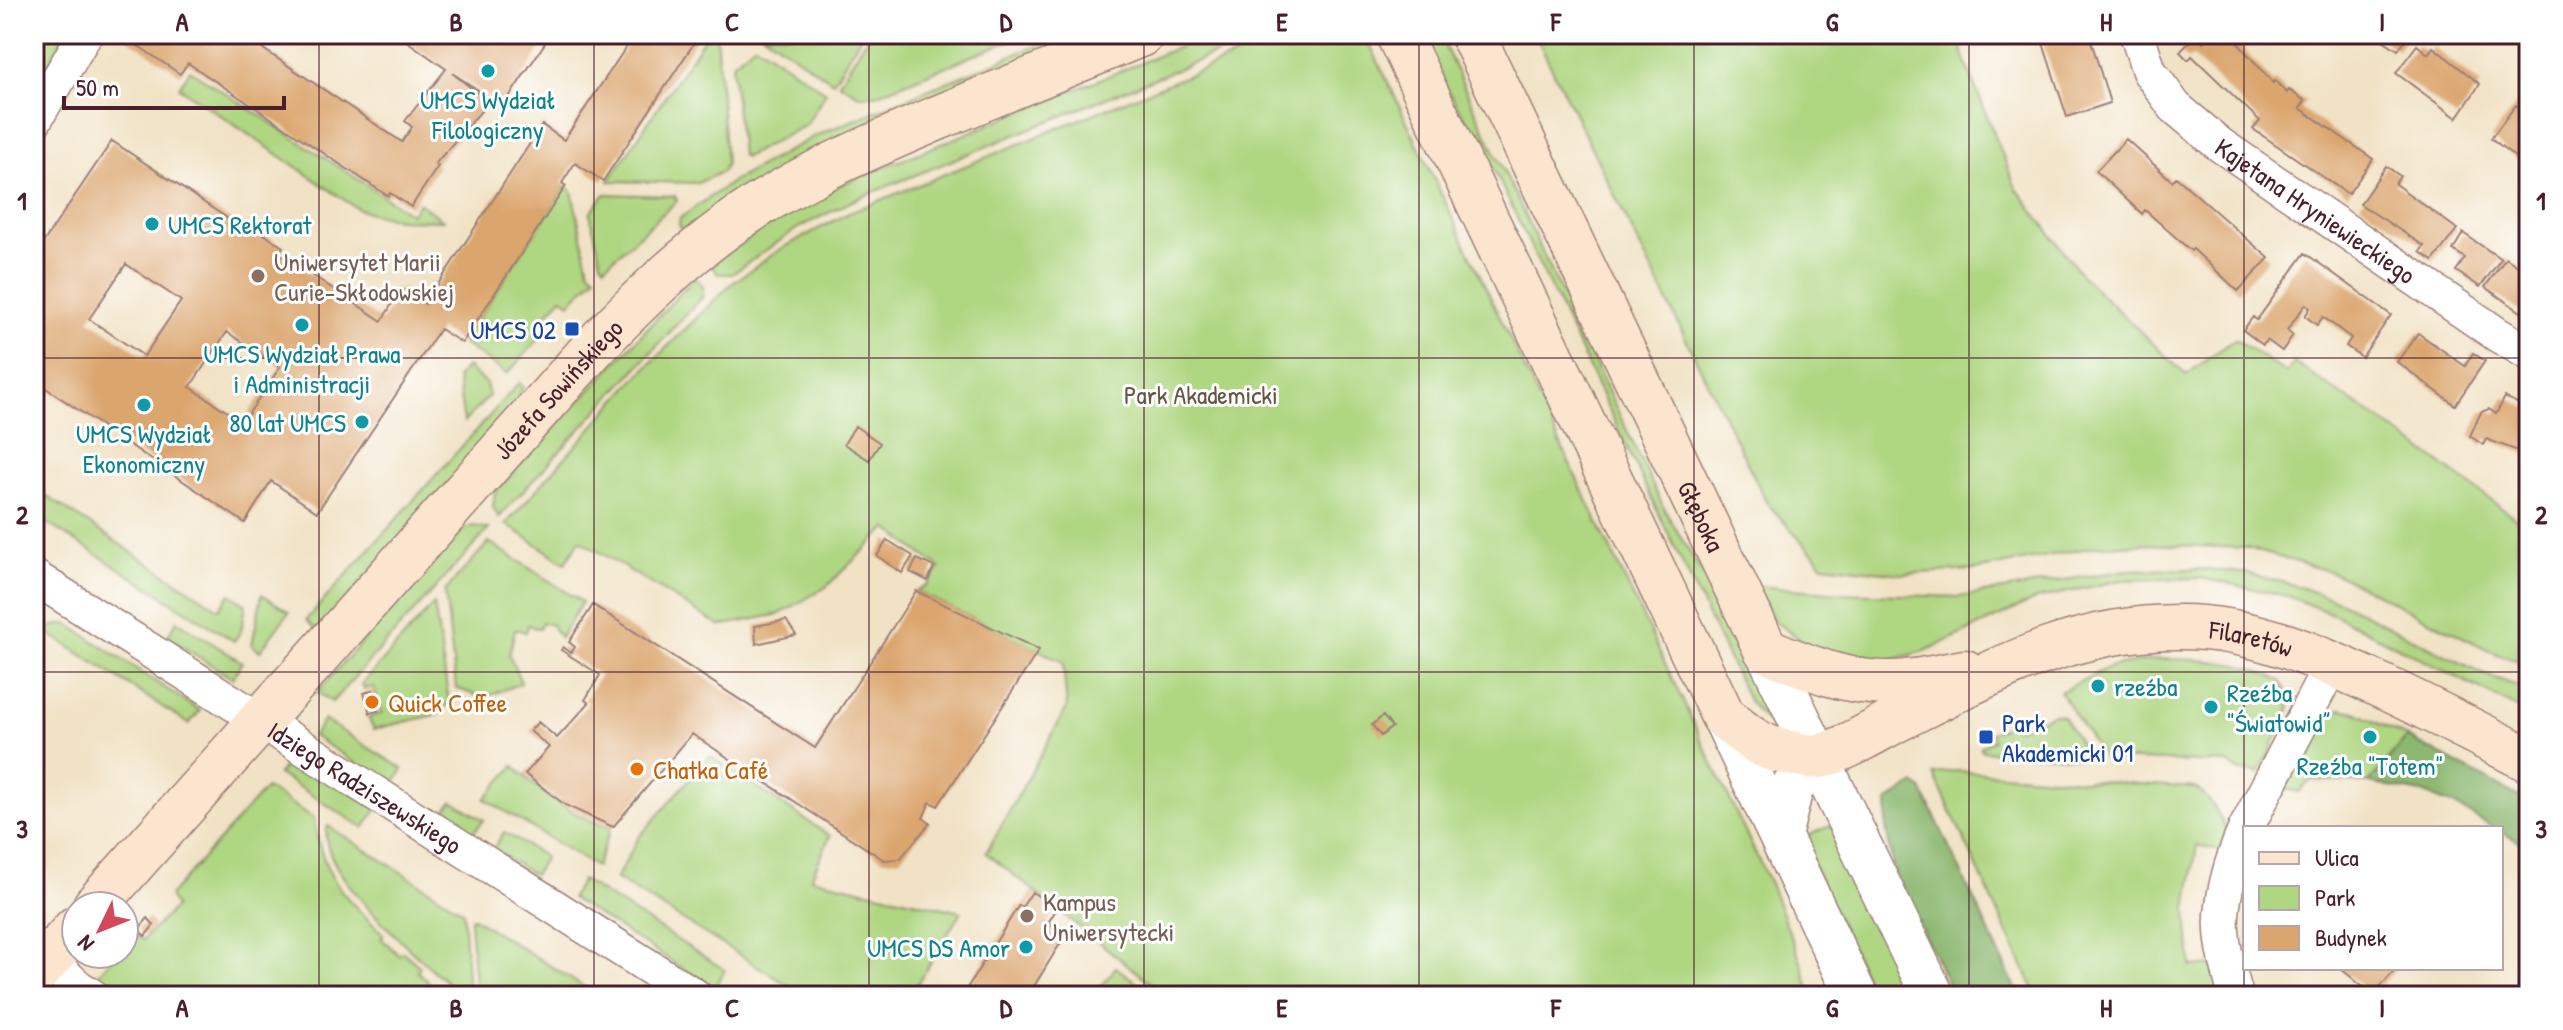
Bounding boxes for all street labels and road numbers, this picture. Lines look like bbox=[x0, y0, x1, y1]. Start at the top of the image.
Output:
street label: Kajetana Hryniewieckiego bbox=[2208, 129, 2423, 291]
street label: Józefa Sowińskiego bbox=[485, 310, 630, 466]
street label: Głęboka bbox=[1670, 475, 1734, 557]
street label: Filaretów bbox=[2207, 611, 2297, 664]
street label: Idziego Radziszewskiego bbox=[261, 712, 469, 861]

